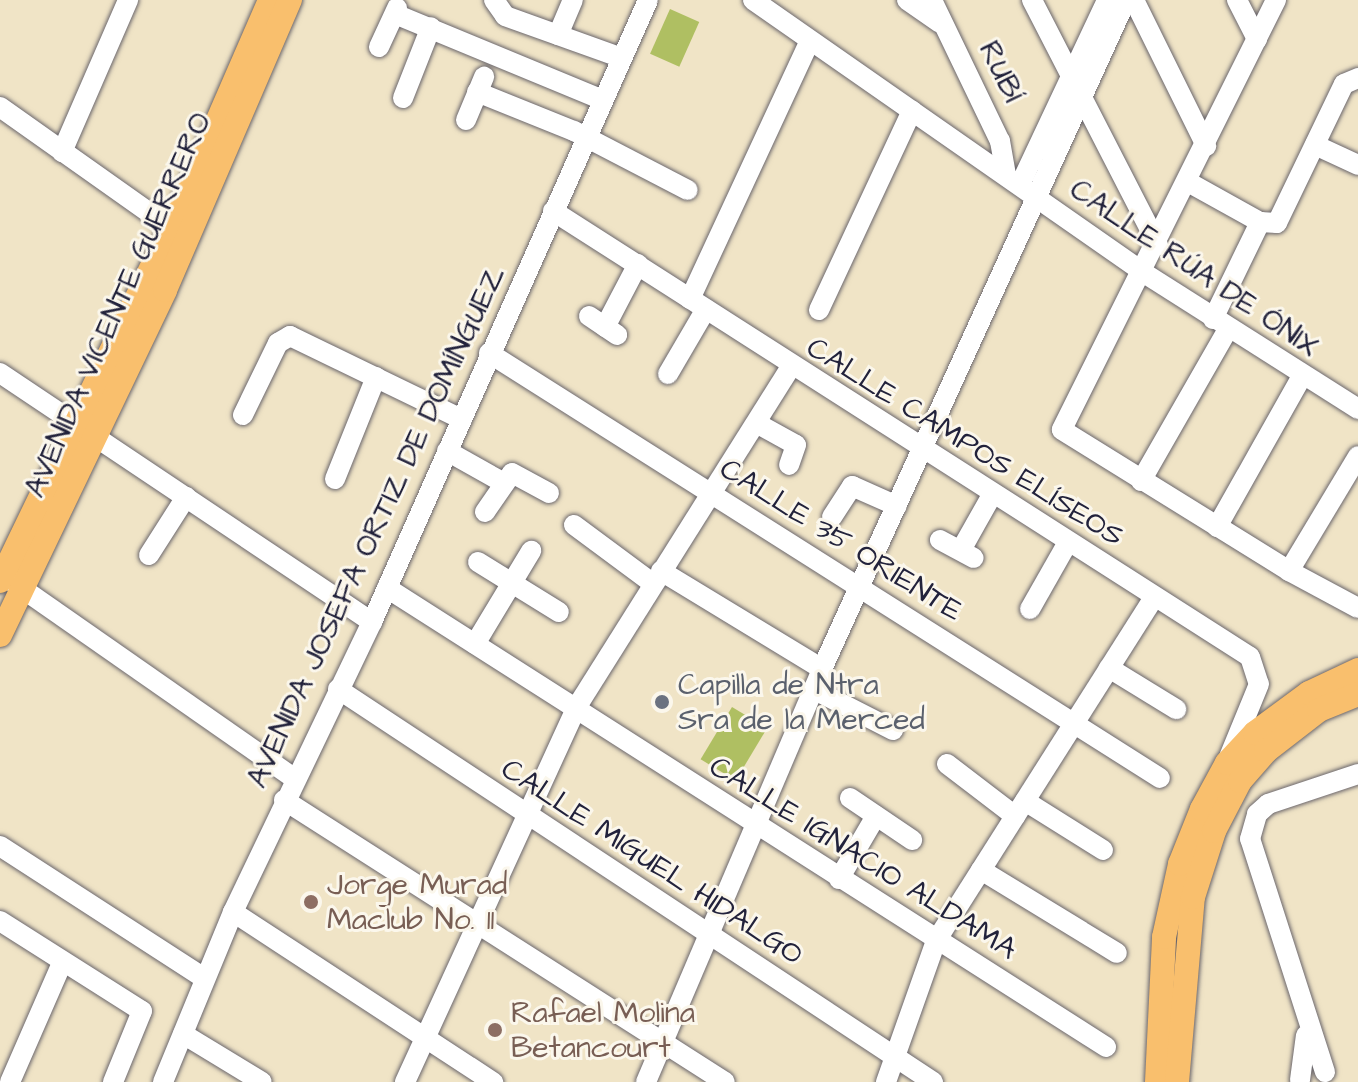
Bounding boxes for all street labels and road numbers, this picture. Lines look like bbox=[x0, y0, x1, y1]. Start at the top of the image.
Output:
street label: RUBÍ bbox=[971, 35, 1031, 109]
street label: AVENIDA VICENTE GUERRERO bbox=[17, 107, 219, 503]
street label: CALLE RÚA DE ÓNIX bbox=[1063, 171, 1325, 365]
street label: AVENIDA JOSEFA ORTIZ DE DOMÍNGUEZ bbox=[239, 261, 513, 793]
street label: CALLE CAMPOS ELÍSEOS bbox=[800, 329, 1130, 555]
street label: CALLE 35 ORIENTE bbox=[713, 451, 969, 629]
street label: CALLE IGNACIO ALDAMA bbox=[703, 748, 1023, 968]
street label: CALLE MIGUEL HIDALGO bbox=[494, 751, 810, 973]

